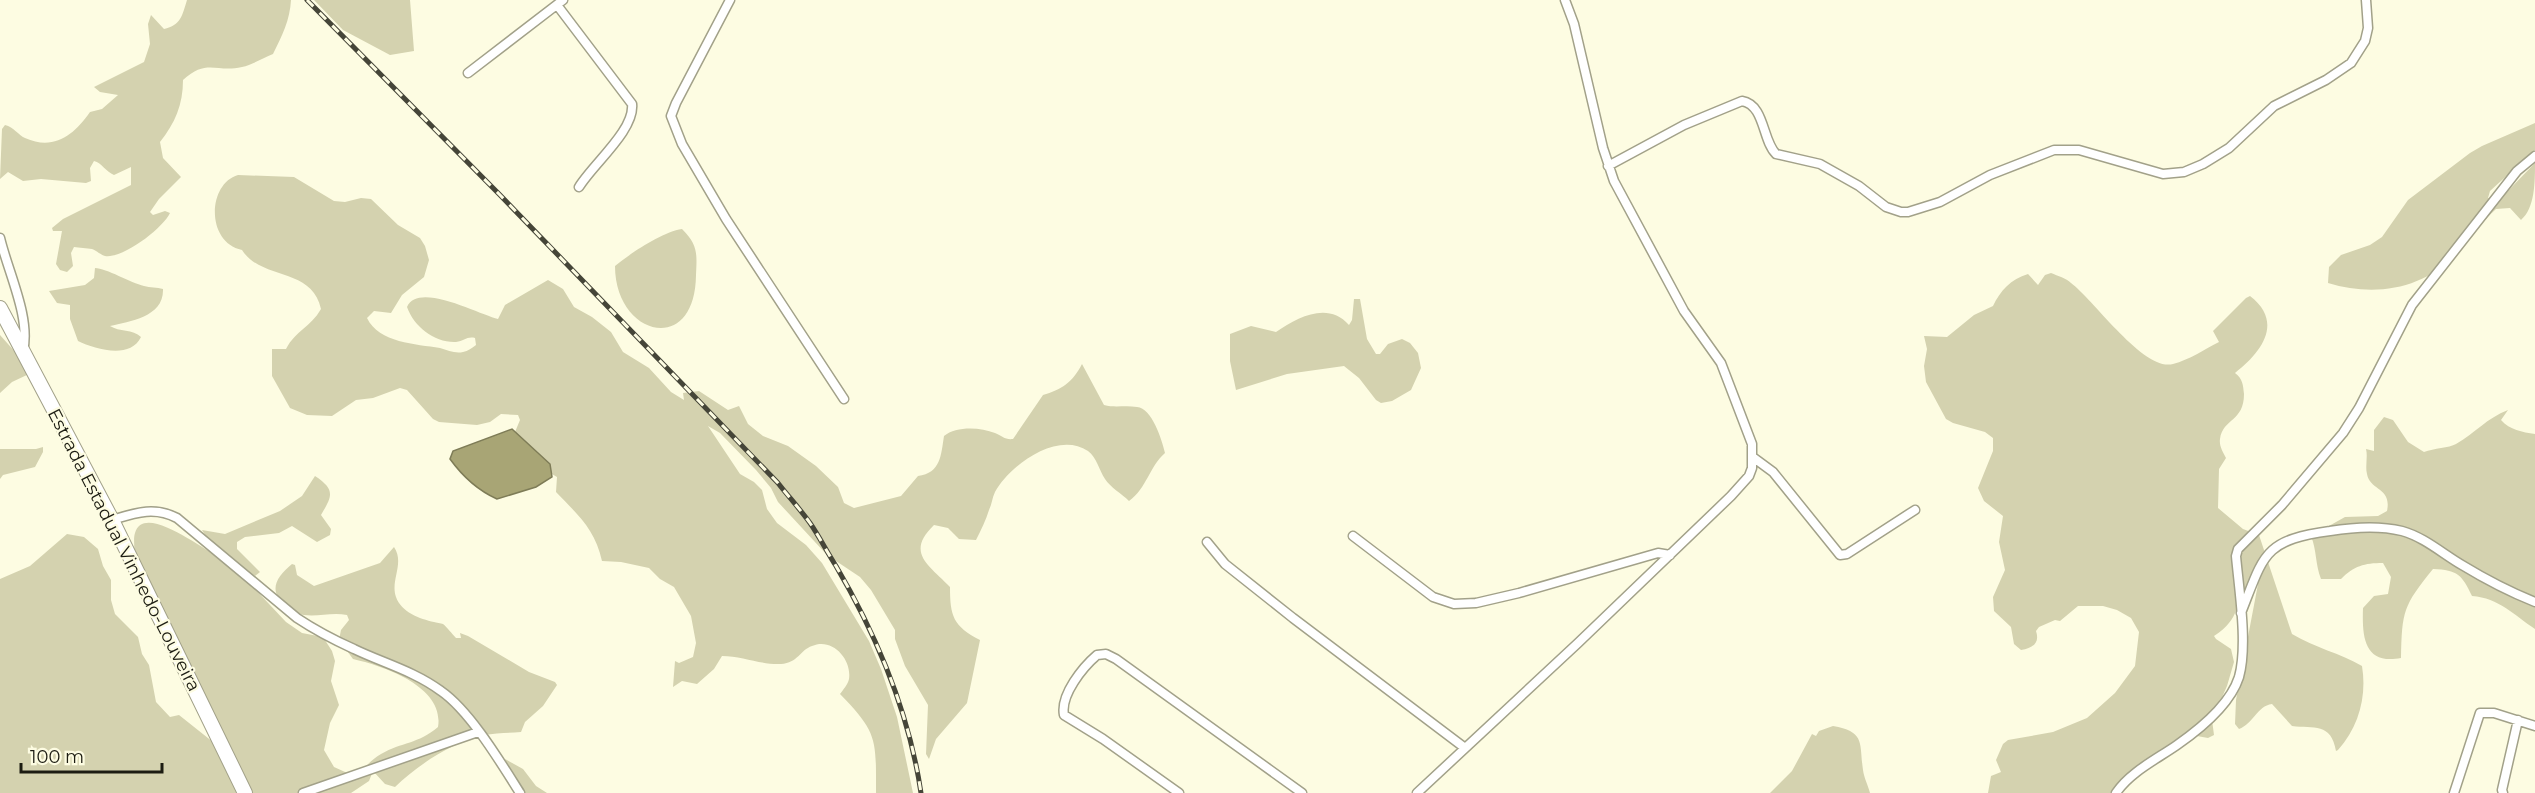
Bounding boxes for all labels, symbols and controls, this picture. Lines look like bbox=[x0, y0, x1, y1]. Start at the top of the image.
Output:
street label: Estrada Estadual Vinhedo-Louveira bbox=[43, 405, 205, 695]
scale bar bbox=[21, 736, 162, 774]
text: 100 m bbox=[30, 746, 84, 768]

